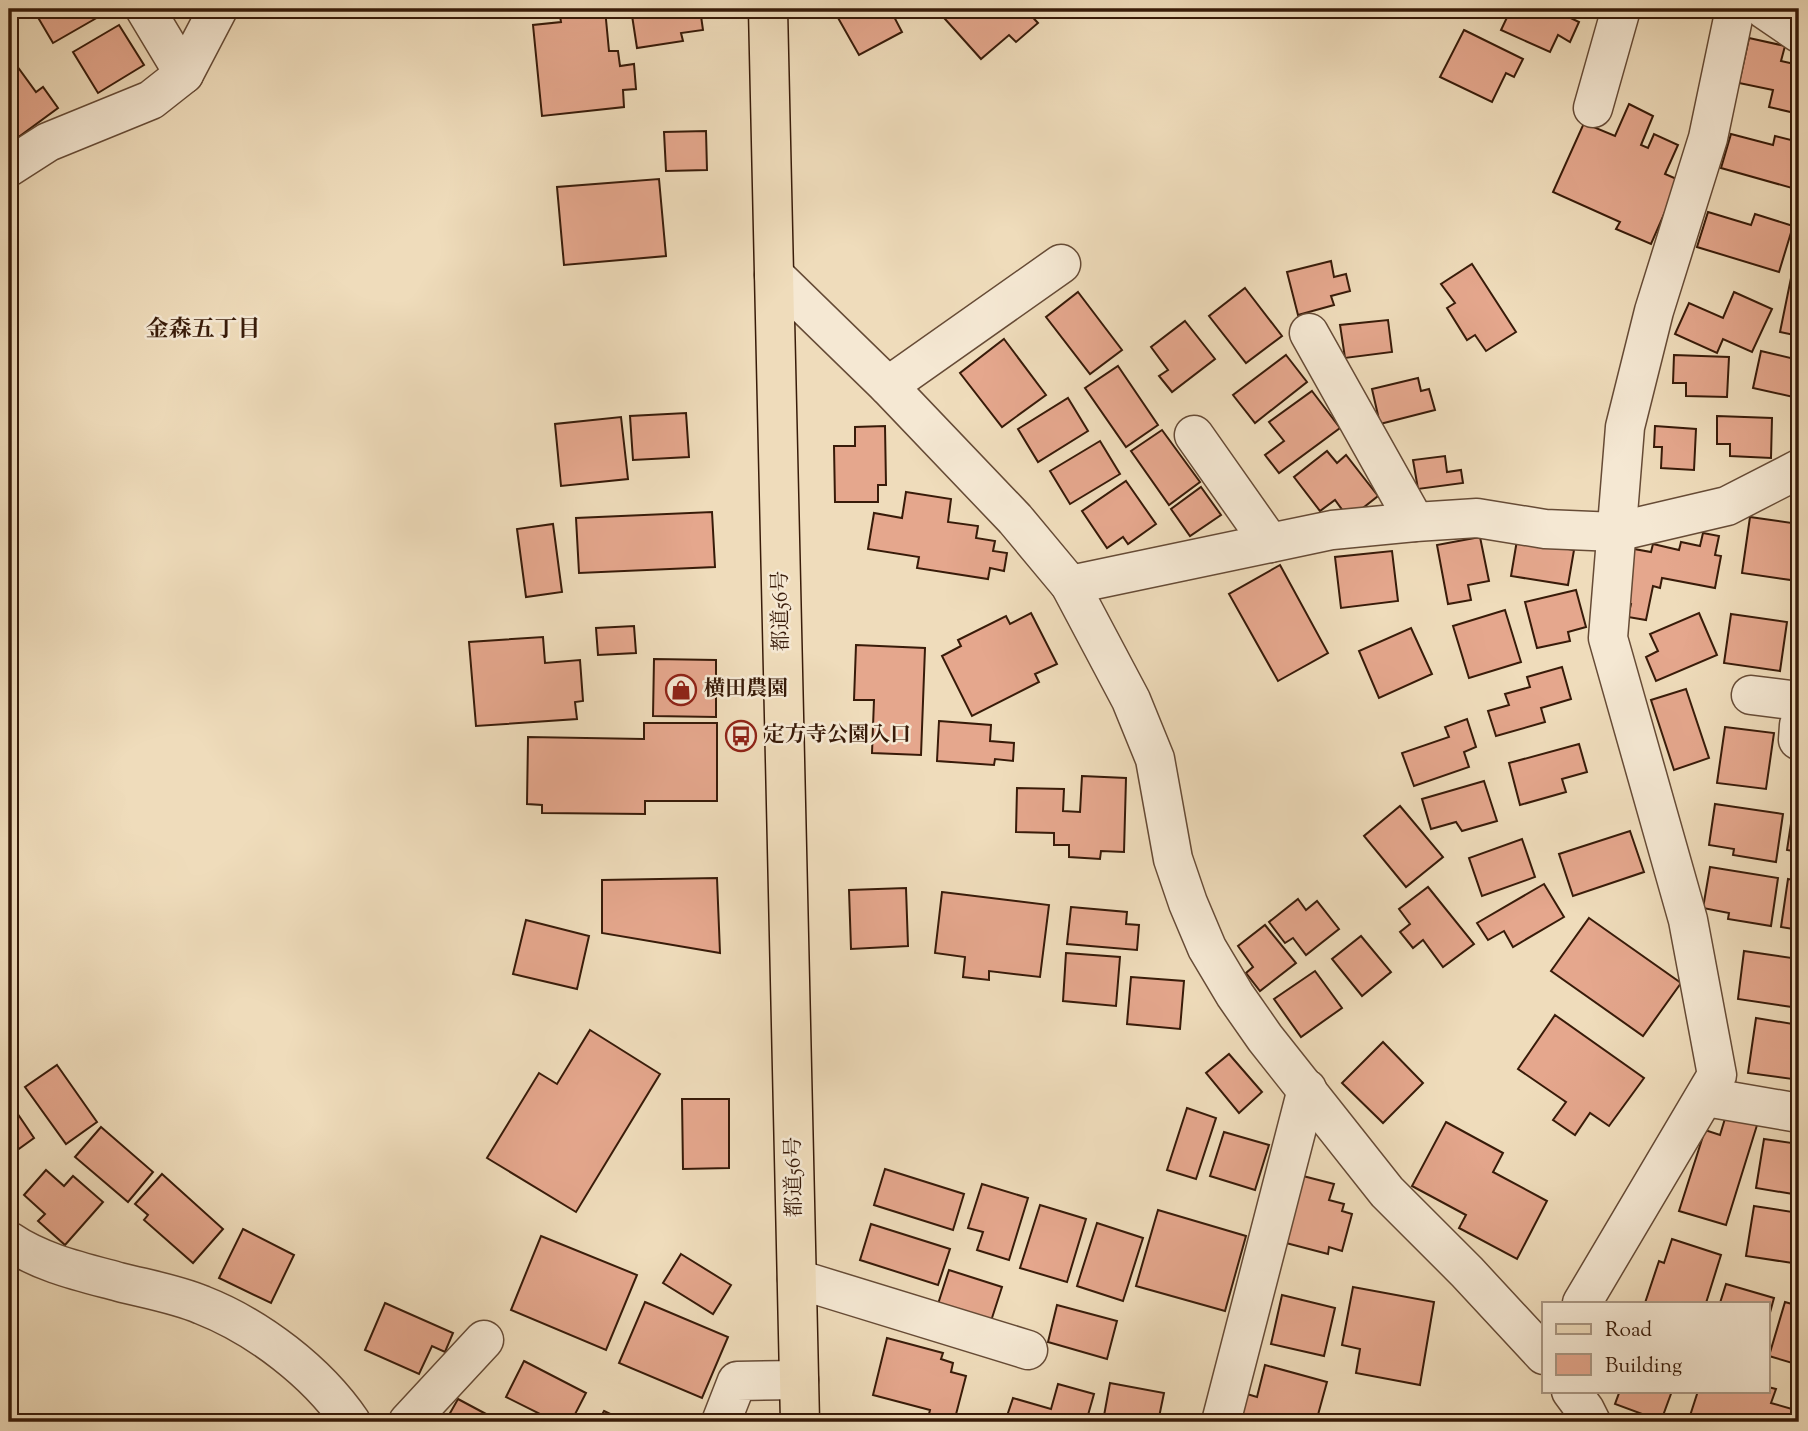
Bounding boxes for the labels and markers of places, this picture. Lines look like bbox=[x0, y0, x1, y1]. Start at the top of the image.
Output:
shop icon: 横田農園 bbox=[664, 673, 698, 707]
place label: 横田農園 bbox=[704, 675, 788, 705]
bus stop icon: 定方寺公園入口 bbox=[724, 719, 758, 753]
place label: 定方寺公園入口 bbox=[764, 721, 911, 751]

